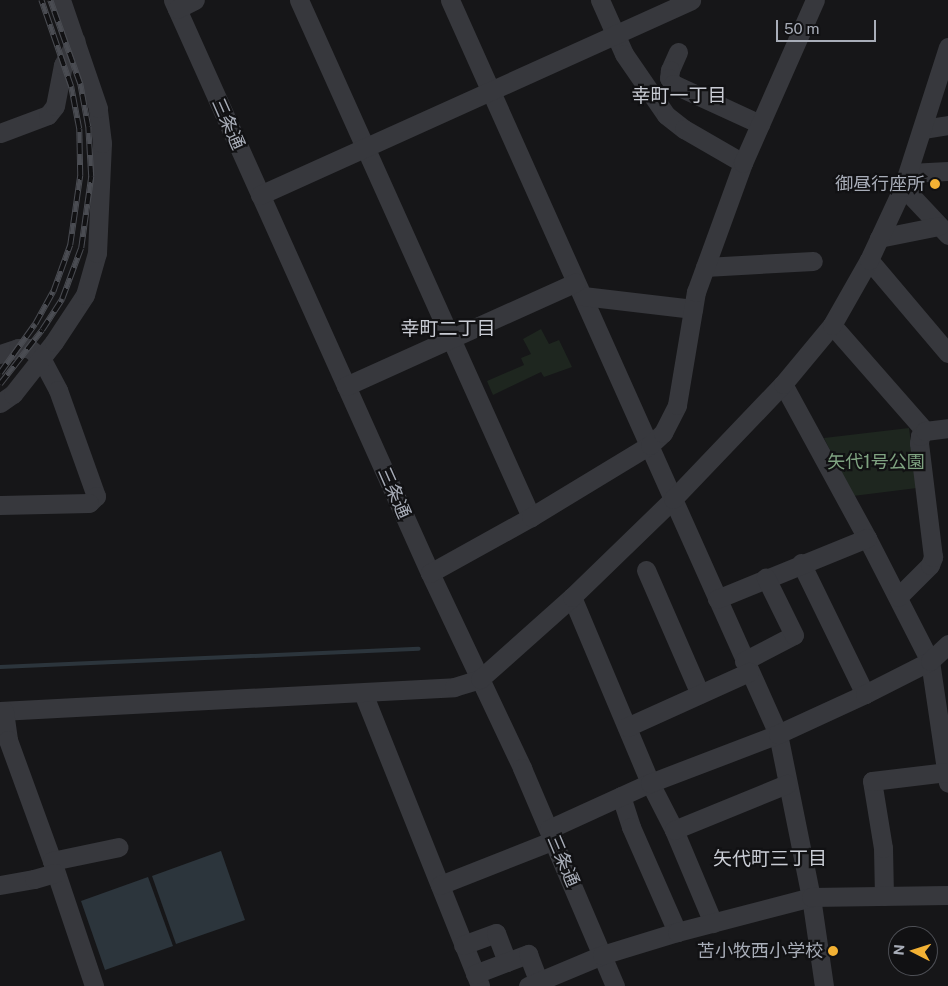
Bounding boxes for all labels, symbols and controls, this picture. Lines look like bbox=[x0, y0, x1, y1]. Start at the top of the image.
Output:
scale bar bbox=[778, 10, 878, 42]
text: 50 m bbox=[784, 20, 819, 37]
district label: 幸町一丁目 bbox=[632, 85, 726, 107]
street label: 三条通 bbox=[207, 95, 249, 153]
place label: 御昼行座所 bbox=[835, 173, 925, 195]
marker: 御昼行座所 bbox=[929, 178, 941, 190]
district label: 幸町二丁目 bbox=[401, 318, 495, 340]
park label: 矢代1号公園 bbox=[827, 451, 925, 473]
street label: 三条通 bbox=[373, 464, 415, 522]
street label: 三条通 bbox=[543, 832, 583, 890]
district label: 矢代町三丁目 bbox=[713, 848, 827, 870]
north arrow bbox=[888, 926, 938, 976]
place label: 苫小牧西小学校 bbox=[697, 940, 823, 962]
text: N bbox=[891, 944, 907, 956]
marker: 苫小牧西小学校 bbox=[827, 945, 839, 957]

